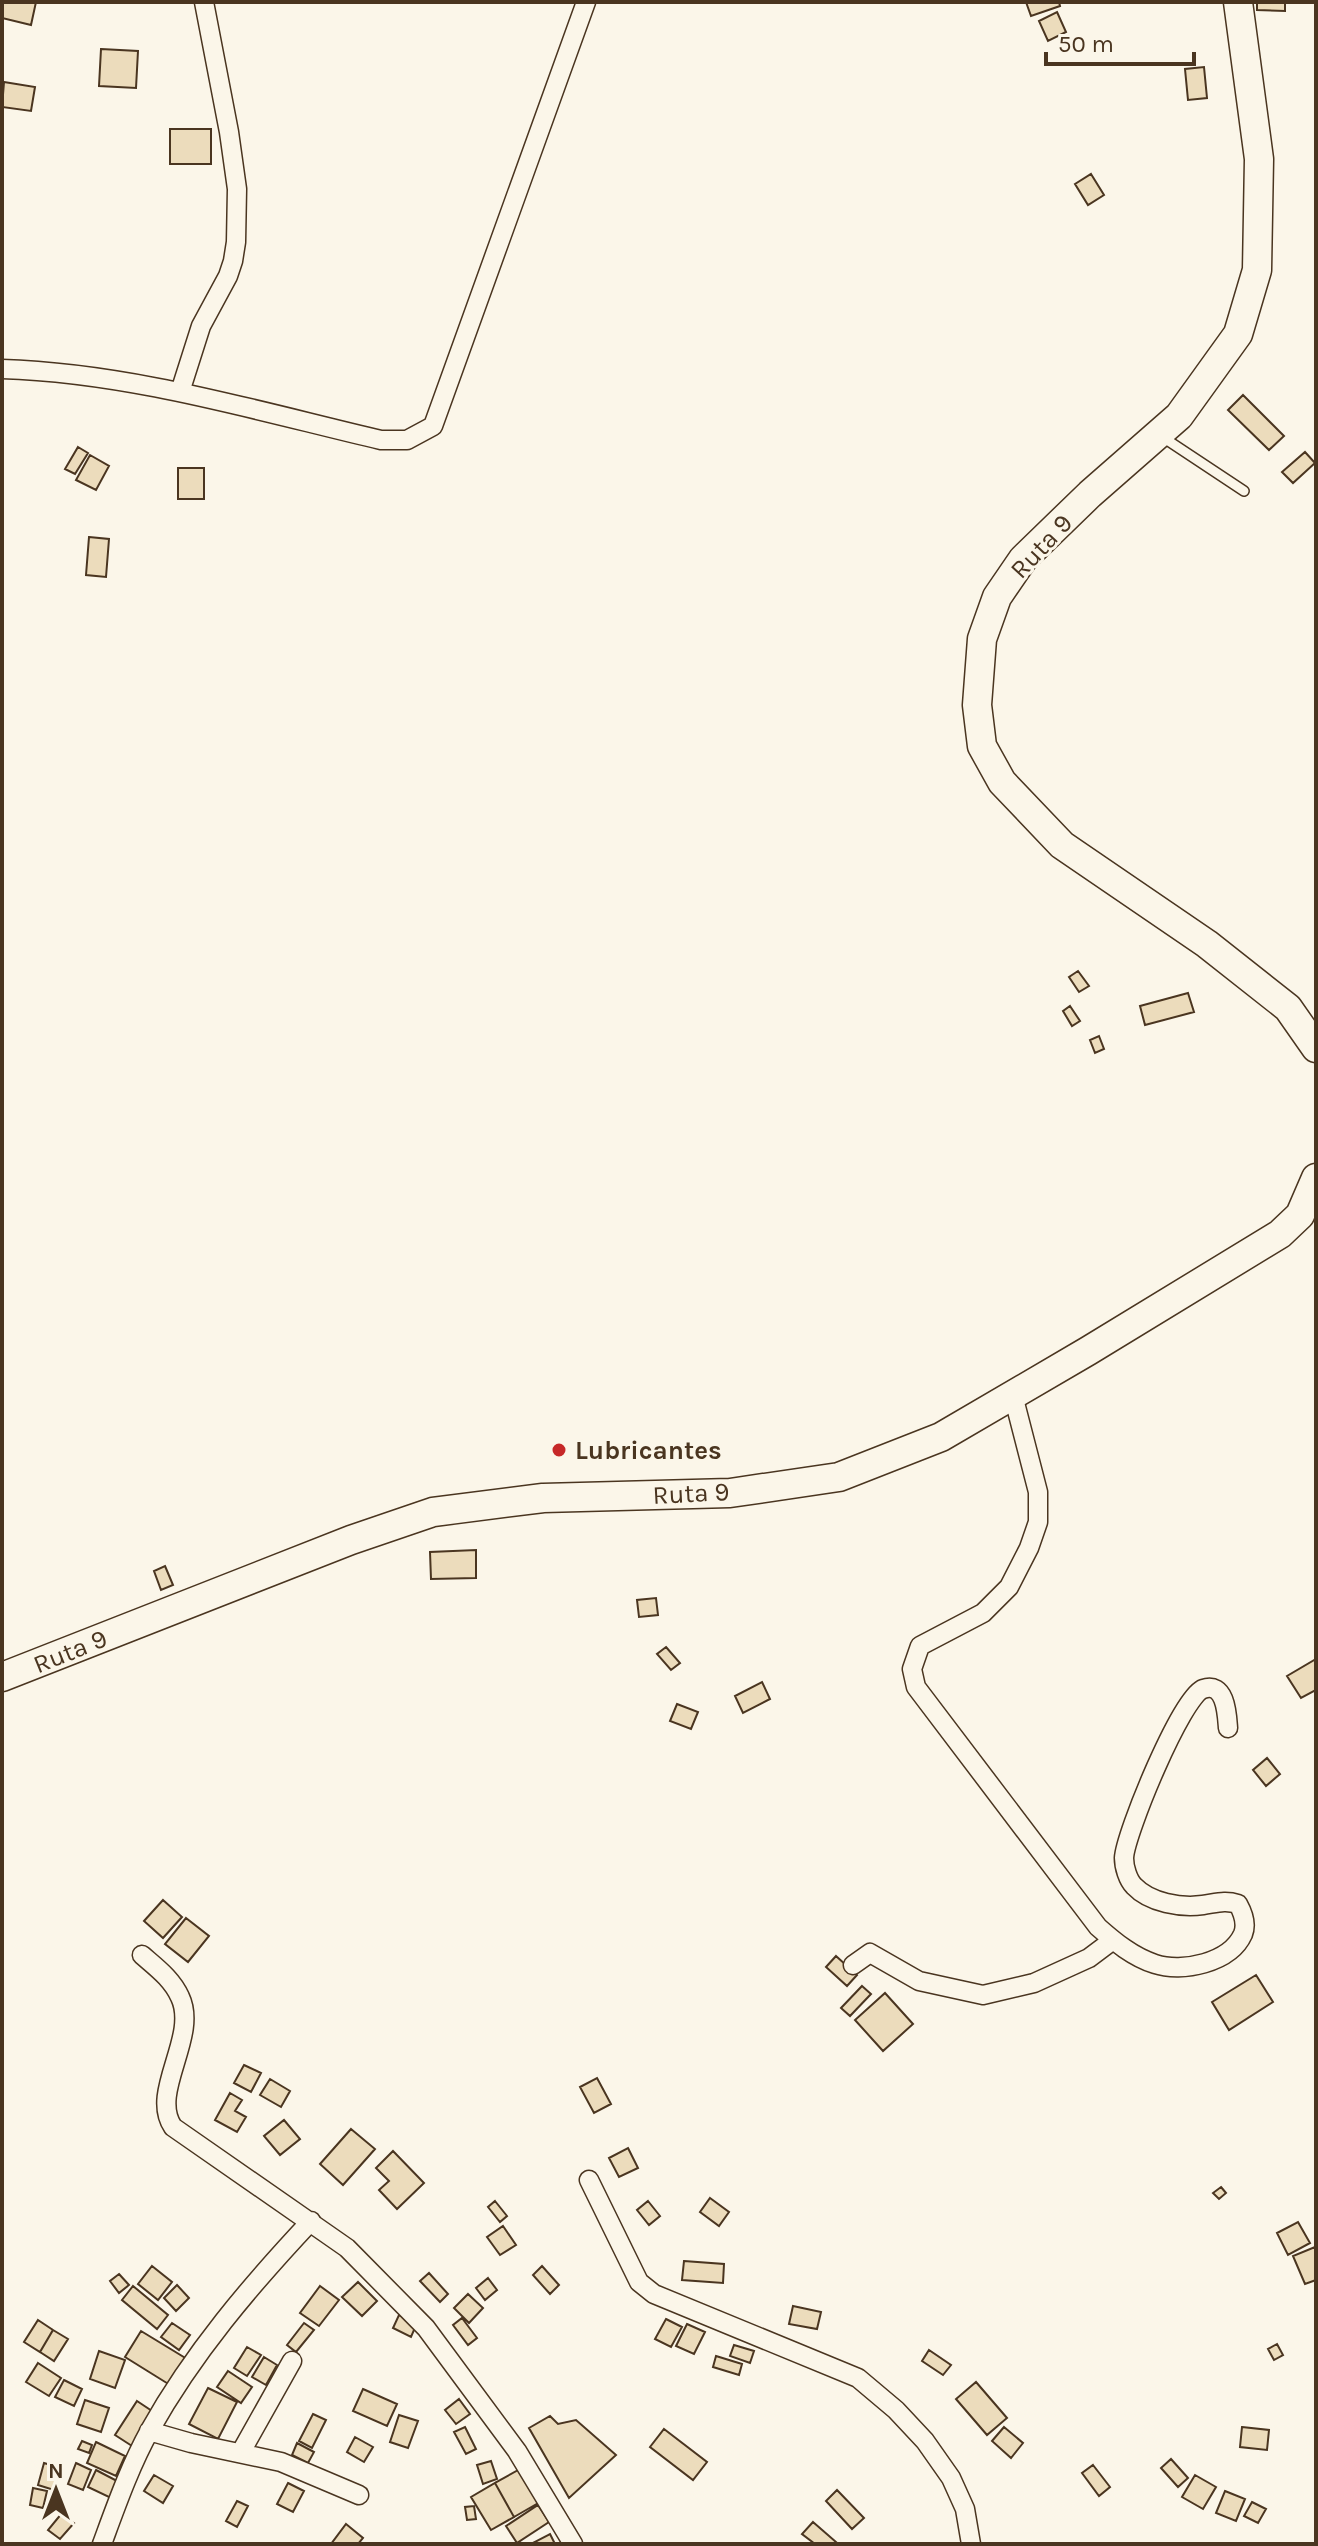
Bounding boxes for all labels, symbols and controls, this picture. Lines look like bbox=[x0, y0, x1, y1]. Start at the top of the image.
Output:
scale bar bbox=[1046, 16, 1194, 66]
text: 50 m bbox=[1058, 30, 1114, 58]
street label: Ruta 9 bbox=[1004, 508, 1079, 585]
place label: Lubricantes bbox=[575, 1435, 722, 1466]
marker: Lubricantes bbox=[550, 1441, 568, 1459]
street label: Ruta 9 bbox=[652, 1476, 730, 1511]
street label: Ruta 9 bbox=[29, 1623, 112, 1680]
north arrow bbox=[16, 2450, 96, 2530]
text: N bbox=[48, 2458, 64, 2484]

